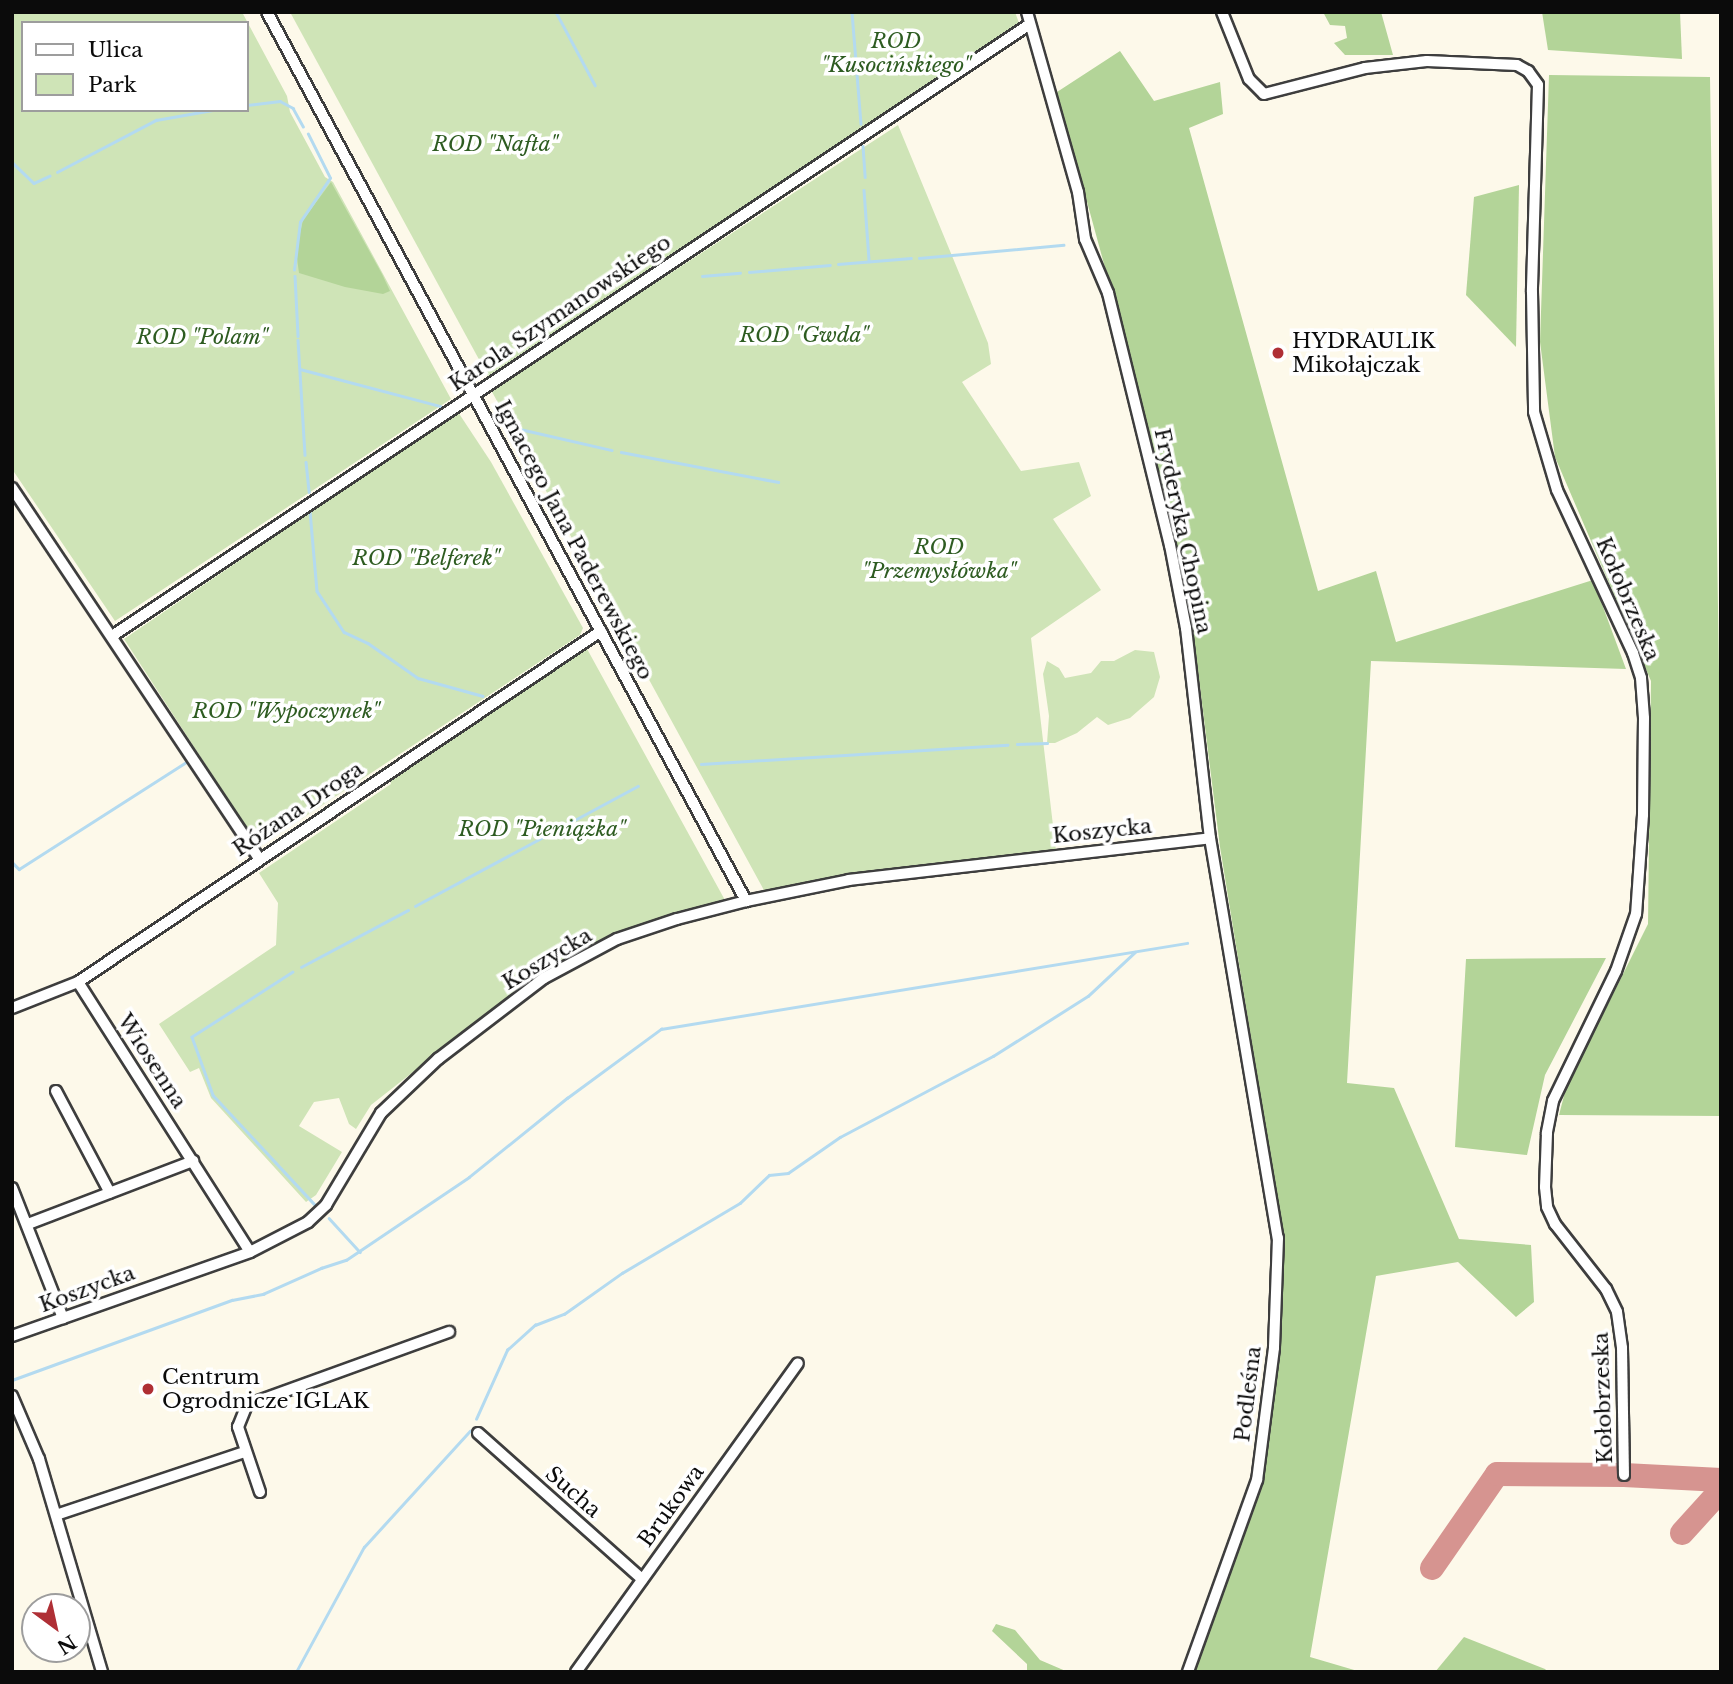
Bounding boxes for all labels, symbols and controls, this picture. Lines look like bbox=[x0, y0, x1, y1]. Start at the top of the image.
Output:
legend bbox=[21, 21, 248, 112]
park label: ROD "Kusocińskiego" bbox=[821, 28, 971, 78]
text: Ulica bbox=[88, 37, 143, 63]
text: Park bbox=[88, 72, 137, 98]
park label: ROD "Nafta" bbox=[432, 131, 558, 157]
street label: Karola Szymanowskiego bbox=[444, 229, 676, 397]
park label: ROD "Gwda" bbox=[739, 322, 869, 348]
park label: ROD "Polam" bbox=[136, 324, 268, 350]
place label: HYDRAULIK Mikołajczak bbox=[1292, 328, 1435, 378]
marker: HYDRAULIK Mikołajczak bbox=[1270, 345, 1286, 361]
street label: Ignacego Jana Paderewskiego bbox=[489, 396, 659, 684]
street label: Fryderyka Chopina bbox=[1149, 426, 1217, 636]
street label: Kołobrzeska bbox=[1591, 533, 1665, 665]
park label: ROD "Przemysłówka" bbox=[862, 534, 1016, 584]
park label: ROD "Belferek" bbox=[352, 545, 500, 571]
park label: ROD "Wypoczynek" bbox=[192, 698, 380, 724]
street label: Różana Droga bbox=[228, 756, 368, 862]
street label: Koszycka bbox=[1051, 813, 1153, 849]
park label: ROD "Pieniążka" bbox=[458, 816, 626, 842]
street label: Koszycka bbox=[498, 923, 596, 995]
street label: Wiosenna bbox=[112, 1009, 192, 1113]
street label: Koszycka bbox=[36, 1260, 138, 1318]
street label: Kołobrzeska bbox=[1588, 1332, 1618, 1464]
street label: Podleśna bbox=[1230, 1345, 1266, 1443]
place label: Centrum Ogrodnicze IGLAK bbox=[162, 1364, 369, 1414]
marker: Centrum Ogrodnicze IGLAK bbox=[140, 1381, 156, 1397]
street label: Brukowa bbox=[633, 1460, 709, 1552]
street label: Sucha bbox=[540, 1461, 606, 1523]
north arrow bbox=[21, 1593, 91, 1663]
text: N bbox=[53, 1630, 80, 1659]

